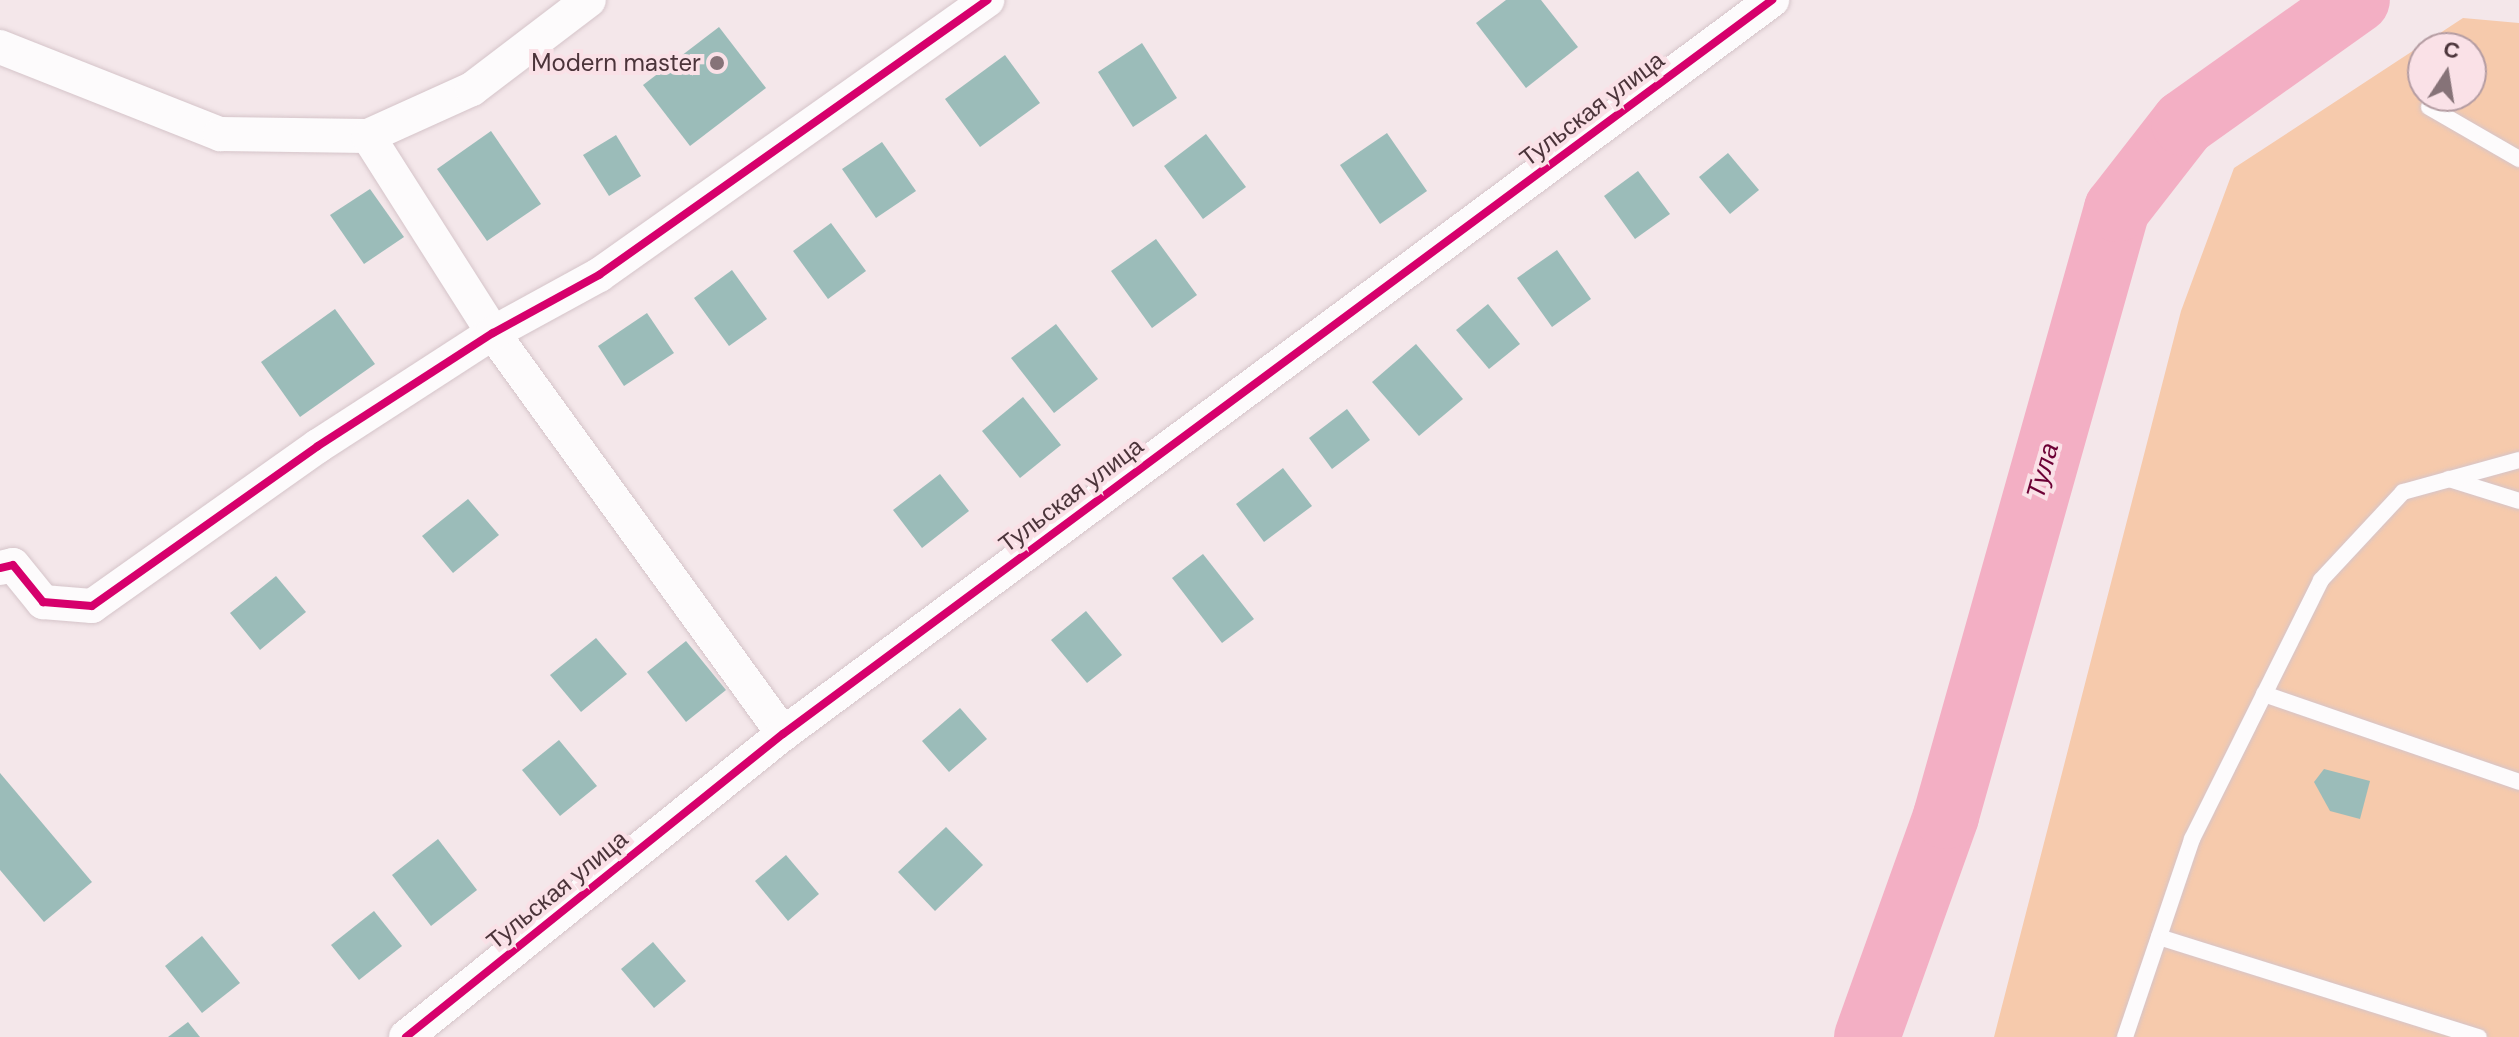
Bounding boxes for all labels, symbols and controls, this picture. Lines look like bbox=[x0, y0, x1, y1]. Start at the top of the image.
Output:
north arrow bbox=[2407, 32, 2487, 112]
text: С bbox=[2441, 34, 2462, 66]
street label: Тульская улица bbox=[1514, 45, 1670, 173]
place label: Modern master bbox=[531, 49, 701, 77]
marker: Modern master bbox=[708, 54, 726, 72]
street label: Тульская улица bbox=[993, 431, 1149, 559]
water label: Тула bbox=[2020, 439, 2066, 503]
street label: Тульская улица bbox=[481, 824, 633, 956]

